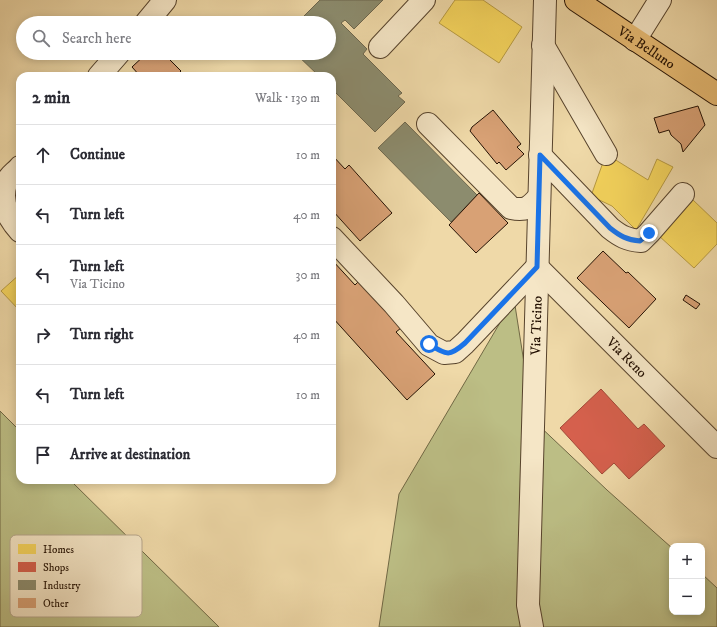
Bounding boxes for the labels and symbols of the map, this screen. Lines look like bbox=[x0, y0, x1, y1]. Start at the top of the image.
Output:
street label: Via Belluno bbox=[613, 22, 678, 74]
route end bbox=[640, 224, 658, 242]
street label: Via Ticino bbox=[527, 295, 547, 356]
street label: Via Reno bbox=[601, 333, 651, 382]
route start bbox=[420, 335, 438, 353]
legend bbox=[10, 535, 142, 617]
text: Homes bbox=[43, 543, 74, 557]
text: Shops bbox=[43, 561, 69, 575]
text: Industry bbox=[43, 579, 81, 593]
text: Other bbox=[43, 597, 70, 611]

